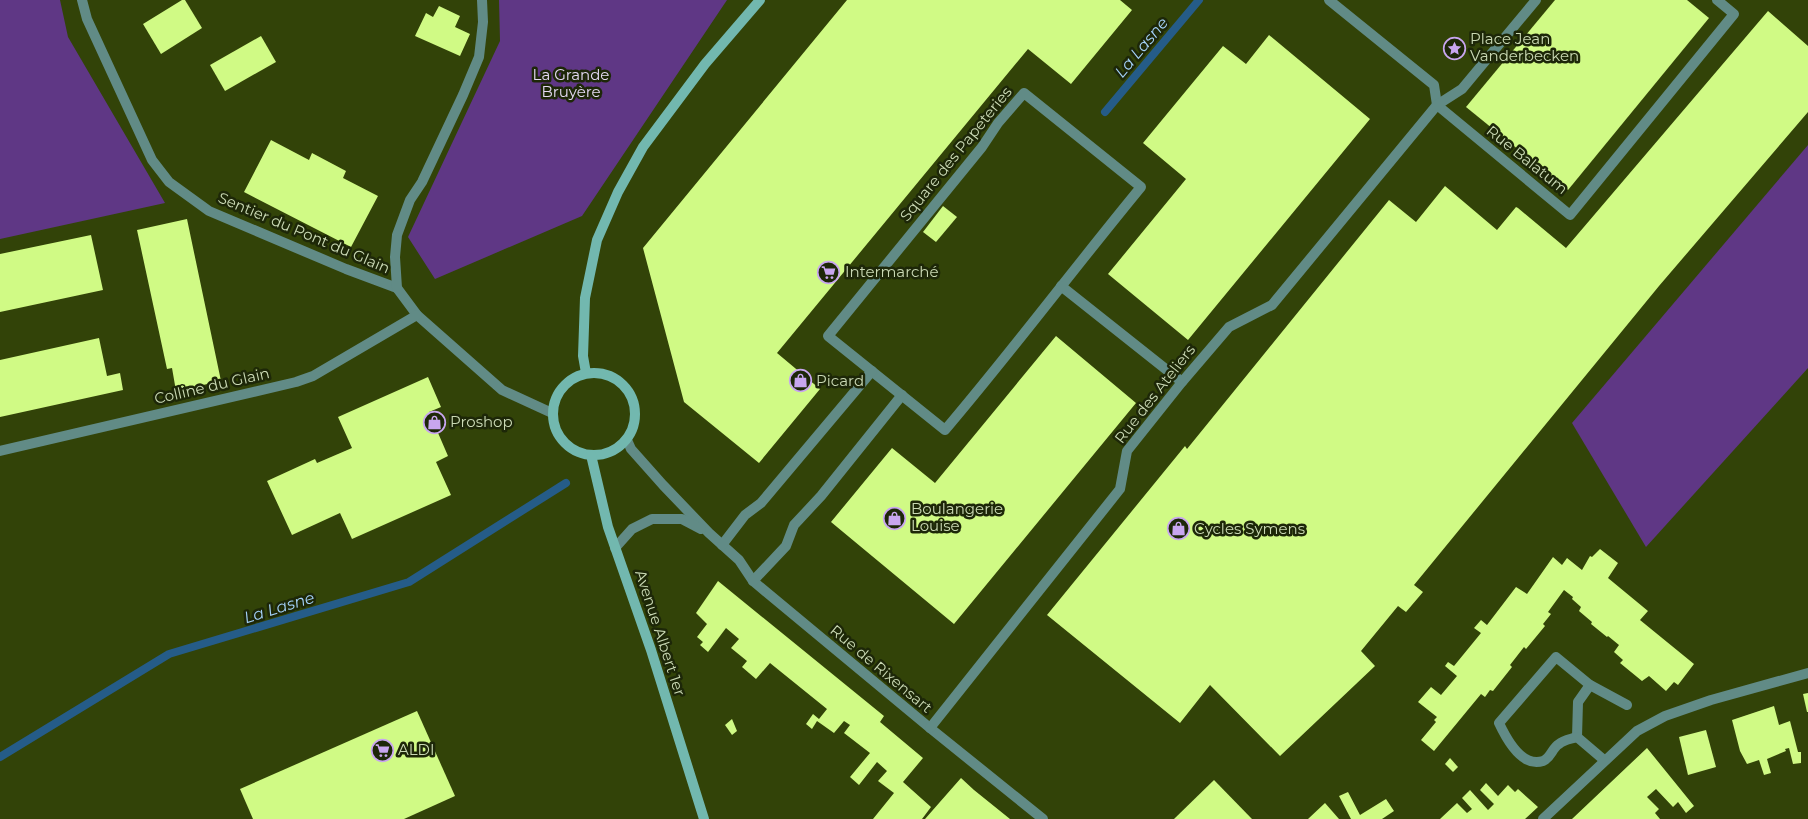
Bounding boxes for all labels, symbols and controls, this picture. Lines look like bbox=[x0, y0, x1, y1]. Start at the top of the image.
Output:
water label: La Lasne bbox=[1111, 13, 1172, 81]
place label: Place Jean Vanderbecken bbox=[1470, 29, 1579, 65]
place icon: Place Jean Vanderbecken bbox=[1442, 36, 1466, 60]
park label: La Grande Bruyère bbox=[533, 65, 609, 101]
street label: Square des Papeteries bbox=[896, 83, 1016, 225]
street label: Rue Balatum bbox=[1483, 121, 1572, 198]
street label: Sentier du Pont du Glain bbox=[215, 188, 393, 277]
supermarket icon: Intermarché bbox=[817, 260, 841, 284]
place label: Intermarché bbox=[845, 262, 939, 281]
street label: Rue des Ateliers bbox=[1110, 340, 1199, 447]
street label: Colline du Glain bbox=[152, 363, 271, 408]
shop icon: Picard bbox=[788, 369, 812, 393]
place label: Picard bbox=[816, 371, 864, 390]
shop icon: Proshop bbox=[422, 410, 446, 434]
place label: Proshop bbox=[450, 412, 513, 431]
place label: Boulangerie Louise bbox=[911, 499, 1003, 535]
shop icon: Boulangerie Louise bbox=[883, 506, 907, 530]
shop icon: Cycles Symens bbox=[1166, 517, 1190, 541]
place label: Cycles Symens bbox=[1194, 519, 1305, 538]
street label: Avenue Albert 1er bbox=[631, 567, 690, 698]
water label: La Lasne bbox=[242, 588, 317, 627]
street label: Rue de Rixensart bbox=[826, 620, 936, 717]
supermarket icon: ALDI bbox=[370, 738, 394, 762]
place label: ALDI bbox=[398, 740, 435, 759]

